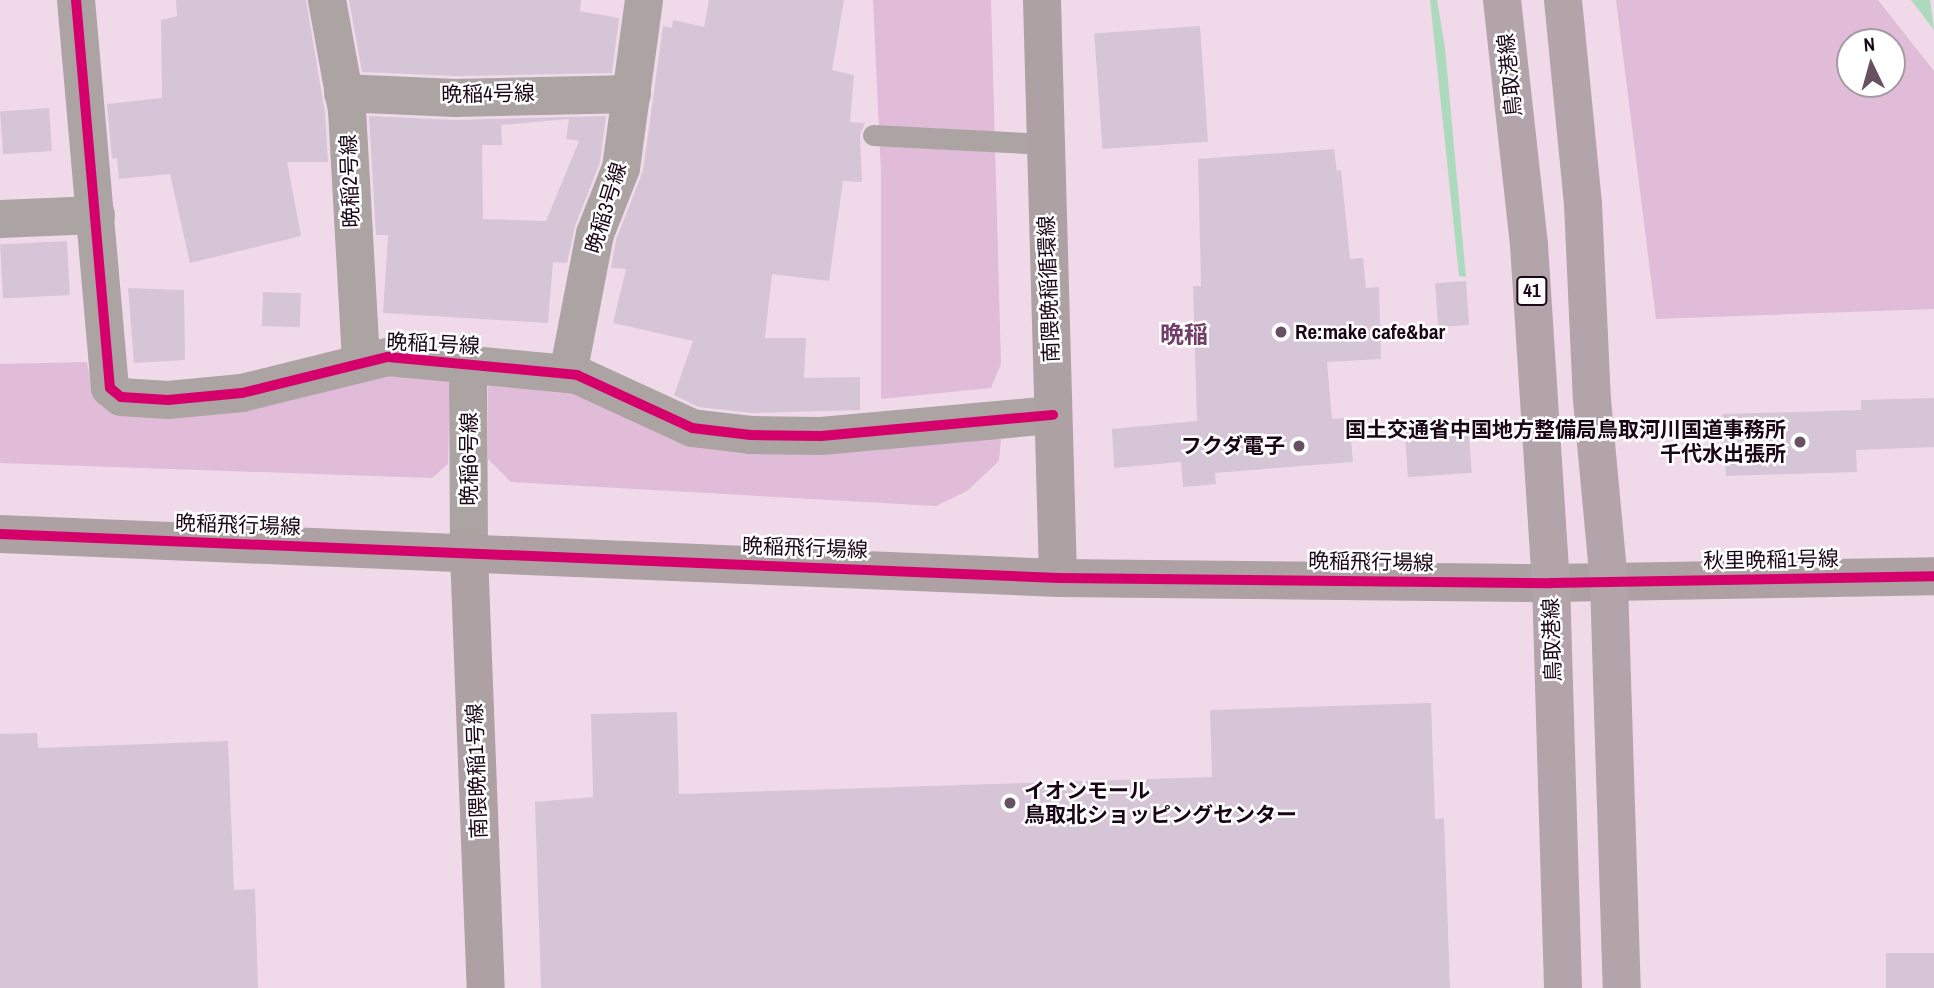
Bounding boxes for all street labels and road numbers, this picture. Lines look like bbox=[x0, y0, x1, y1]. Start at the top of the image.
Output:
street label: 鳥取港線 bbox=[1493, 32, 1527, 118]
street label: 晩稲4号線 bbox=[441, 81, 535, 107]
street label: 晩稲2号線 bbox=[336, 134, 364, 228]
street label: 晩稲3号線 bbox=[580, 160, 632, 256]
street label: 南隈晩稲循環線 bbox=[1034, 215, 1064, 363]
road number: 41 bbox=[1516, 276, 1548, 306]
street label: 晩稲1号線 bbox=[386, 329, 480, 359]
street label: 晩稲6号線 bbox=[456, 412, 482, 506]
street label: 晩稲飛行場線 bbox=[175, 510, 301, 540]
street label: 晩稲飛行場線 bbox=[742, 533, 868, 563]
street label: 秋里晩稲1号線 bbox=[1703, 546, 1839, 574]
street label: 晩稲飛行場線 bbox=[1308, 548, 1434, 576]
street label: 鳥取港線 bbox=[1538, 598, 1566, 682]
street label: 南隈晩稲1号線 bbox=[462, 703, 492, 839]

